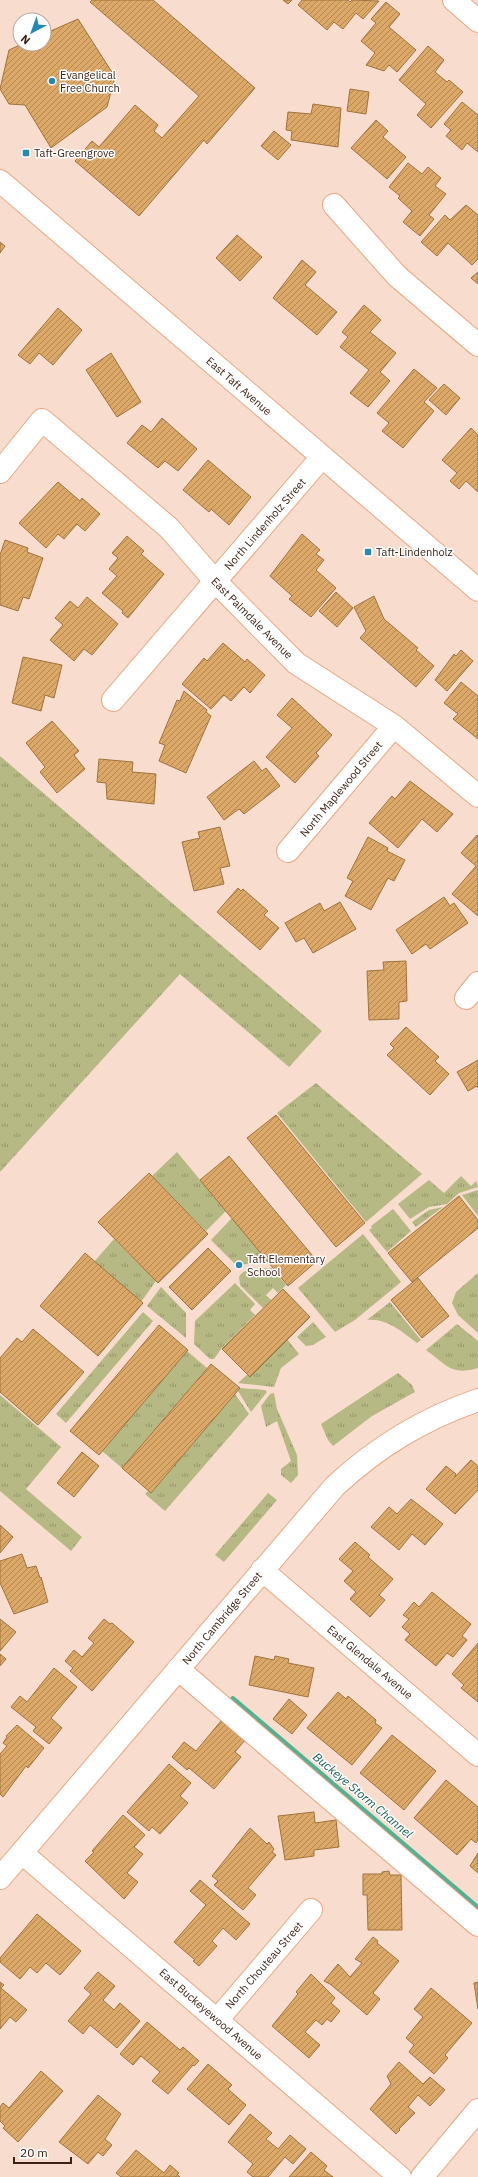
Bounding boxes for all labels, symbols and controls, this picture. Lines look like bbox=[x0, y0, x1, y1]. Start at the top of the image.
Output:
north arrow bbox=[12, 12, 52, 52]
text: N bbox=[18, 32, 33, 47]
place label: Evangelical Free Church bbox=[60, 68, 120, 95]
marker: Evangelical Free Church bbox=[47, 76, 57, 86]
place label: Taft-Greengrove bbox=[34, 146, 114, 160]
marker: Taft-Greengrove bbox=[21, 148, 31, 158]
street label: East Taft Avenue bbox=[203, 354, 275, 418]
street label: North Lindenholz Street bbox=[221, 475, 309, 573]
place label: Taft-Lindenholz bbox=[376, 545, 453, 559]
marker: Taft-Lindenholz bbox=[363, 547, 373, 557]
street label: East Palmdale Avenue bbox=[208, 574, 296, 662]
street label: North Maplewood Street bbox=[297, 738, 385, 840]
place label: Taft Elementary School bbox=[247, 1252, 326, 1279]
marker: Taft Elementary School bbox=[234, 1260, 244, 1270]
street label: North Cambridge Street bbox=[179, 1569, 265, 1667]
street label: East Glendale Avenue bbox=[324, 1622, 416, 1702]
water label: Buckeye Storm Channel bbox=[310, 1749, 416, 1842]
street label: North Chouteau Street bbox=[222, 1918, 306, 2011]
street label: East Buckeyewood Avenue bbox=[156, 1965, 266, 2063]
scale bar bbox=[14, 2139, 71, 2165]
text: 20 m bbox=[20, 2145, 48, 2160]

